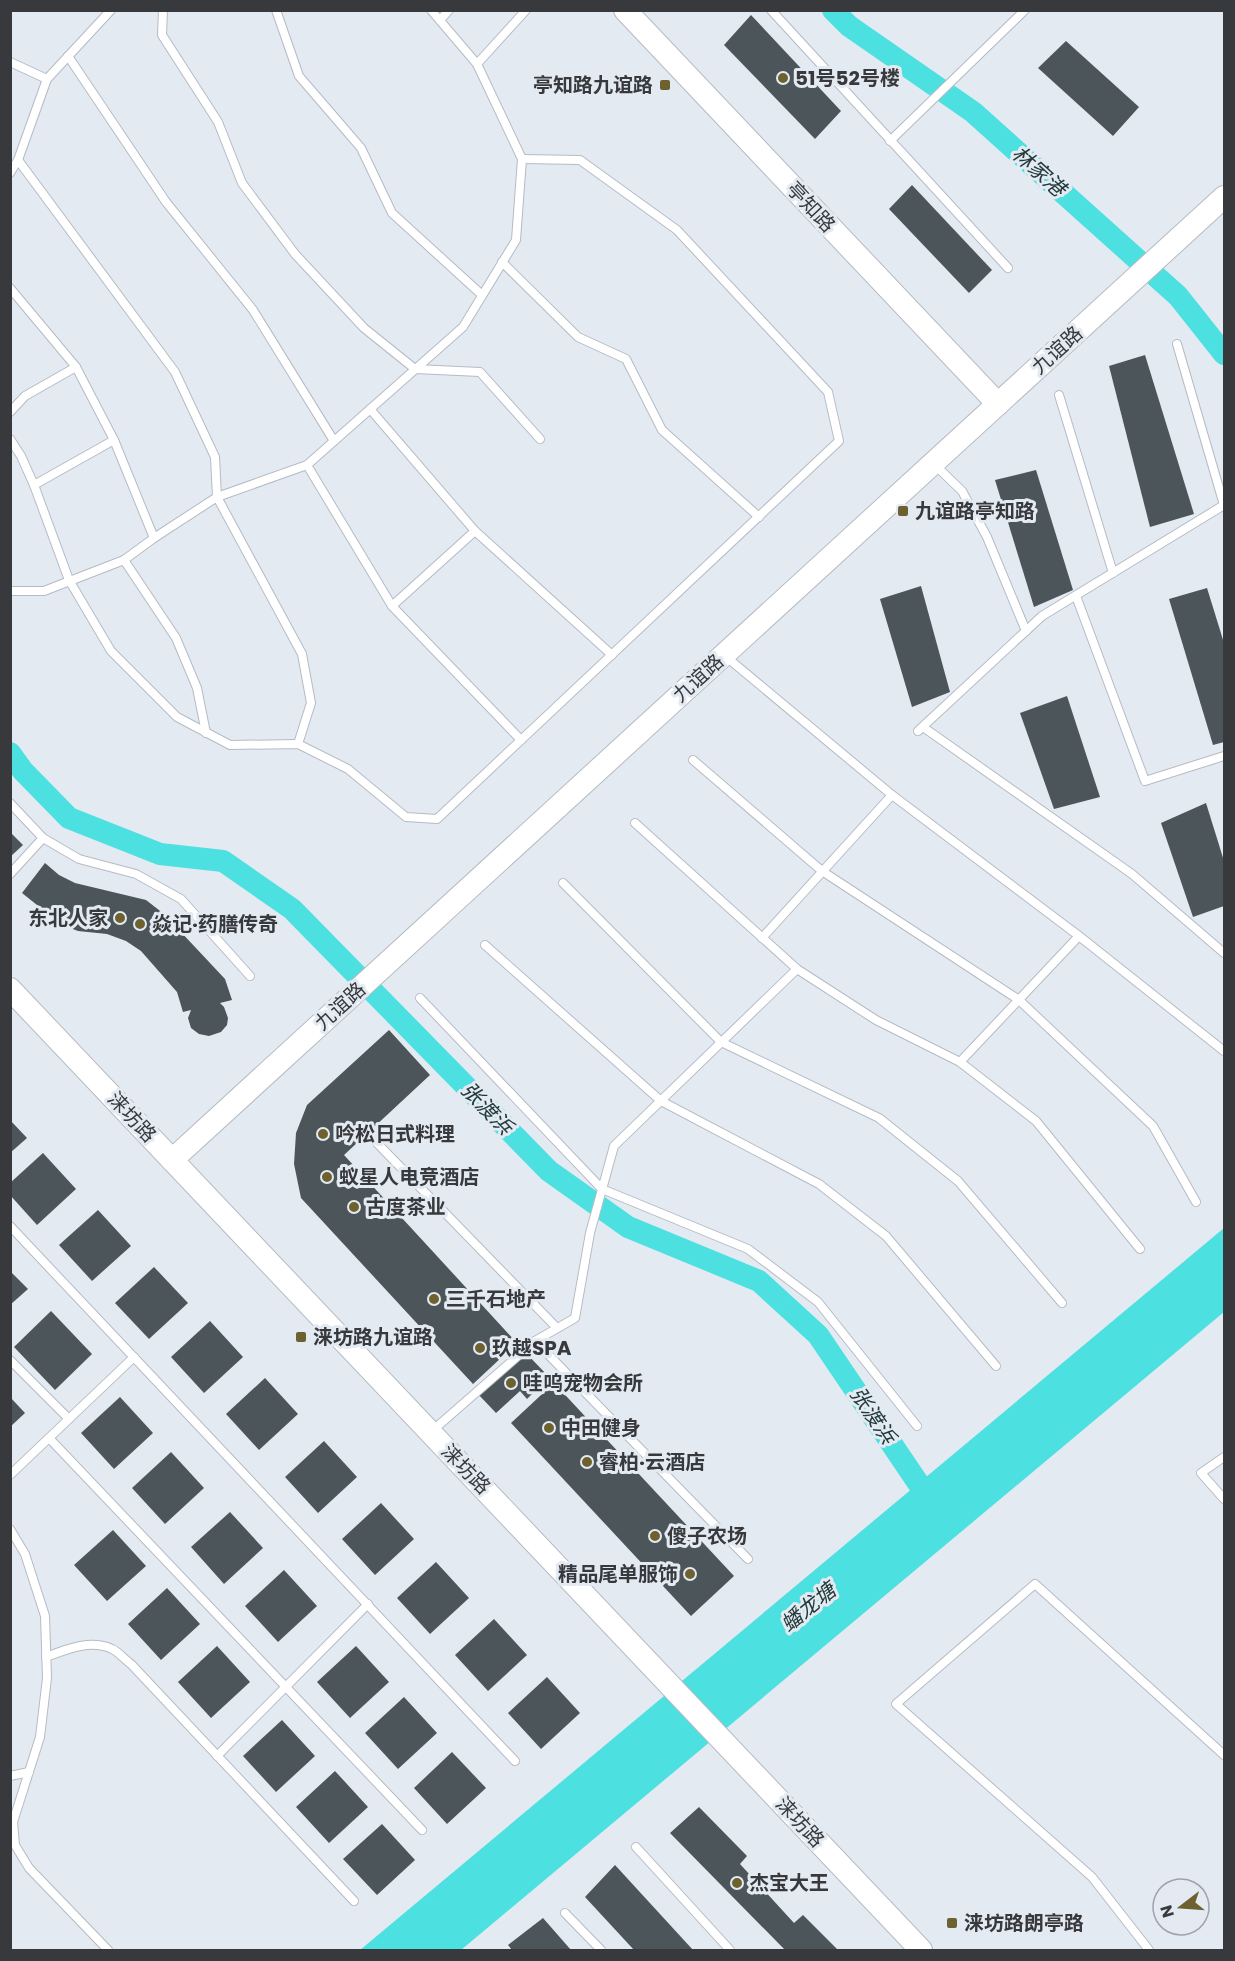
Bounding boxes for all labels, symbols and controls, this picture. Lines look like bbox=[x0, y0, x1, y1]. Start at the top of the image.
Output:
place label: 51号52号楼 bbox=[795, 64, 900, 92]
place label: 亭知路九谊路 bbox=[533, 71, 653, 99]
marker: 51号52号楼 bbox=[776, 71, 790, 85]
marker: 亭知路九谊路 bbox=[658, 78, 672, 92]
water label: 林家港 bbox=[1006, 139, 1074, 205]
street label: 亭知路 bbox=[780, 176, 842, 238]
street label: 九谊路 bbox=[1025, 320, 1089, 380]
place label: 九谊路亭知路 bbox=[915, 497, 1035, 525]
marker: 九谊路亭知路 bbox=[896, 504, 910, 518]
street label: 九谊路 bbox=[666, 648, 730, 708]
place label: 东北人家 bbox=[28, 904, 108, 932]
place label: 焱记·药膳传奇 bbox=[152, 910, 278, 938]
marker: 东北人家 bbox=[113, 911, 127, 925]
marker: 焱记·药膳传奇 bbox=[133, 917, 147, 931]
street label: 九谊路 bbox=[308, 976, 372, 1036]
water label: 张渡浜 bbox=[455, 1075, 521, 1142]
street label: 涞坊路 bbox=[101, 1086, 163, 1148]
place label: 吟松日式料理 bbox=[335, 1120, 455, 1148]
marker: 吟松日式料理 bbox=[316, 1127, 330, 1141]
place label: 蚁星人电竞酒店 bbox=[339, 1163, 479, 1191]
marker: 蚁星人电竞酒店 bbox=[320, 1170, 334, 1184]
place label: 古度茶业 bbox=[366, 1193, 446, 1221]
marker: 古度茶业 bbox=[347, 1200, 361, 1214]
place label: 三千石地产 bbox=[446, 1285, 546, 1313]
marker: 三千石地产 bbox=[427, 1292, 441, 1306]
place label: 涞坊路九谊路 bbox=[313, 1323, 433, 1351]
marker: 涞坊路九谊路 bbox=[294, 1330, 308, 1344]
place label: 玖越SPA bbox=[492, 1334, 572, 1362]
marker: 玖越SPA bbox=[473, 1341, 487, 1355]
place label: 哇呜宠物会所 bbox=[523, 1369, 643, 1397]
marker: 哇呜宠物会所 bbox=[504, 1376, 518, 1390]
water label: 张渡浜 bbox=[843, 1381, 904, 1451]
place label: 中田健身 bbox=[561, 1414, 641, 1442]
marker: 中田健身 bbox=[542, 1421, 556, 1435]
street label: 涞坊路 bbox=[435, 1438, 497, 1500]
place label: 睿柏·云酒店 bbox=[599, 1448, 705, 1476]
marker: 睿柏·云酒店 bbox=[580, 1455, 594, 1469]
place label: 傻子农场 bbox=[667, 1522, 747, 1550]
marker: 傻子农场 bbox=[648, 1529, 662, 1543]
place label: 精品尾单服饰 bbox=[558, 1560, 678, 1588]
marker: 精品尾单服饰 bbox=[683, 1567, 697, 1581]
water label: 蟠龙塘 bbox=[774, 1574, 844, 1638]
street label: 涞坊路 bbox=[769, 1791, 831, 1853]
place label: 杰宝大王 bbox=[749, 1869, 829, 1897]
marker: 杰宝大王 bbox=[730, 1876, 744, 1890]
north arrow bbox=[1151, 1877, 1211, 1937]
text: N bbox=[1154, 1902, 1180, 1920]
place label: 涞坊路朗亭路 bbox=[964, 1909, 1084, 1937]
marker: 涞坊路朗亭路 bbox=[945, 1916, 959, 1930]

